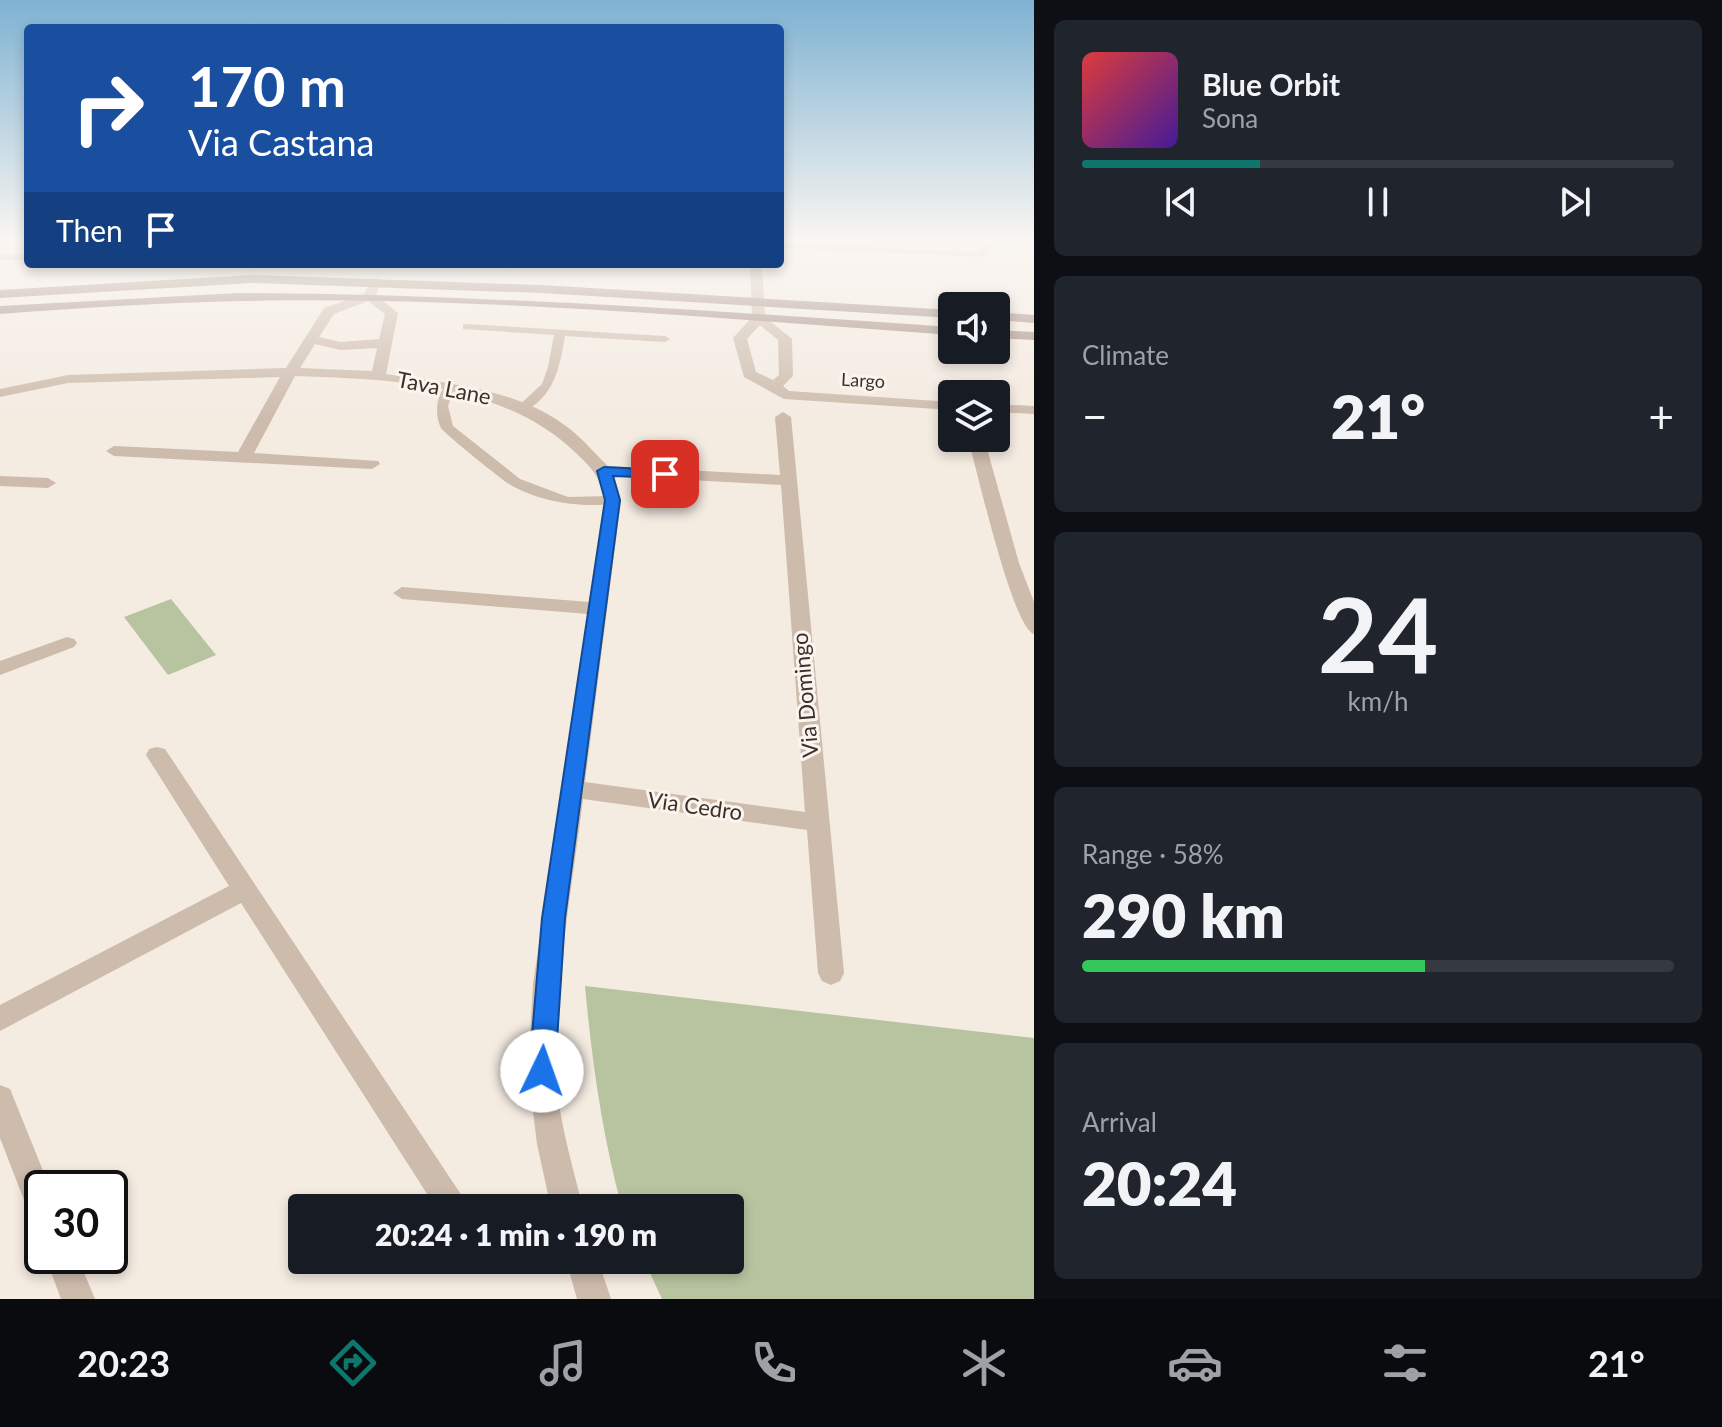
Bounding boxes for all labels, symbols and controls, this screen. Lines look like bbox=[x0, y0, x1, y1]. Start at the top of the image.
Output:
text: 170 m bbox=[188, 52, 346, 119]
icon: right bbox=[56, 56, 160, 160]
text: Blue Orbit bbox=[1202, 66, 1340, 102]
text: Sona bbox=[1202, 102, 1258, 134]
text: Via Castana bbox=[188, 120, 374, 164]
icon: previous bbox=[1159, 180, 1203, 224]
icon: pause bbox=[1356, 180, 1400, 224]
icon: next bbox=[1553, 180, 1597, 224]
icon: arrive bbox=[139, 208, 183, 252]
text: Then bbox=[56, 212, 123, 248]
map controls bbox=[938, 292, 1010, 452]
button: sound bbox=[938, 292, 1010, 364]
text: Climate bbox=[1082, 339, 1169, 371]
street label: Tava Lane bbox=[395, 365, 493, 410]
street label: Largo bbox=[841, 368, 886, 392]
button: layers bbox=[938, 380, 1010, 452]
text: 21° bbox=[1331, 380, 1425, 452]
text: − bbox=[1082, 390, 1108, 442]
text: + bbox=[1648, 390, 1674, 442]
pin bbox=[631, 440, 699, 508]
icon: arrive bbox=[643, 452, 687, 496]
text: 24 bbox=[1318, 570, 1438, 695]
street label: Via Domingo bbox=[786, 632, 823, 759]
text: km/h bbox=[1348, 685, 1408, 717]
street label: Via Cedro bbox=[646, 786, 744, 825]
text: Range · 58% bbox=[1082, 838, 1224, 870]
text: 290 km bbox=[1082, 879, 1285, 951]
position arrow bbox=[500, 1029, 584, 1113]
text: Arrival bbox=[1082, 1106, 1157, 1138]
text: 20:24 bbox=[1082, 1147, 1237, 1219]
speed limit sign: 30 bbox=[24, 1170, 128, 1274]
text: 20:24 · 1 min · 190 m bbox=[375, 1216, 657, 1252]
icon: directions bbox=[325, 1335, 381, 1391]
icon: music bbox=[535, 1335, 591, 1391]
icon: phone bbox=[746, 1335, 802, 1391]
icon: climate bbox=[956, 1335, 1012, 1391]
icon: car bbox=[1167, 1335, 1223, 1391]
icon: filters bbox=[1377, 1335, 1433, 1391]
text: 20:23 bbox=[77, 1341, 170, 1385]
text: 21° bbox=[1588, 1341, 1645, 1385]

